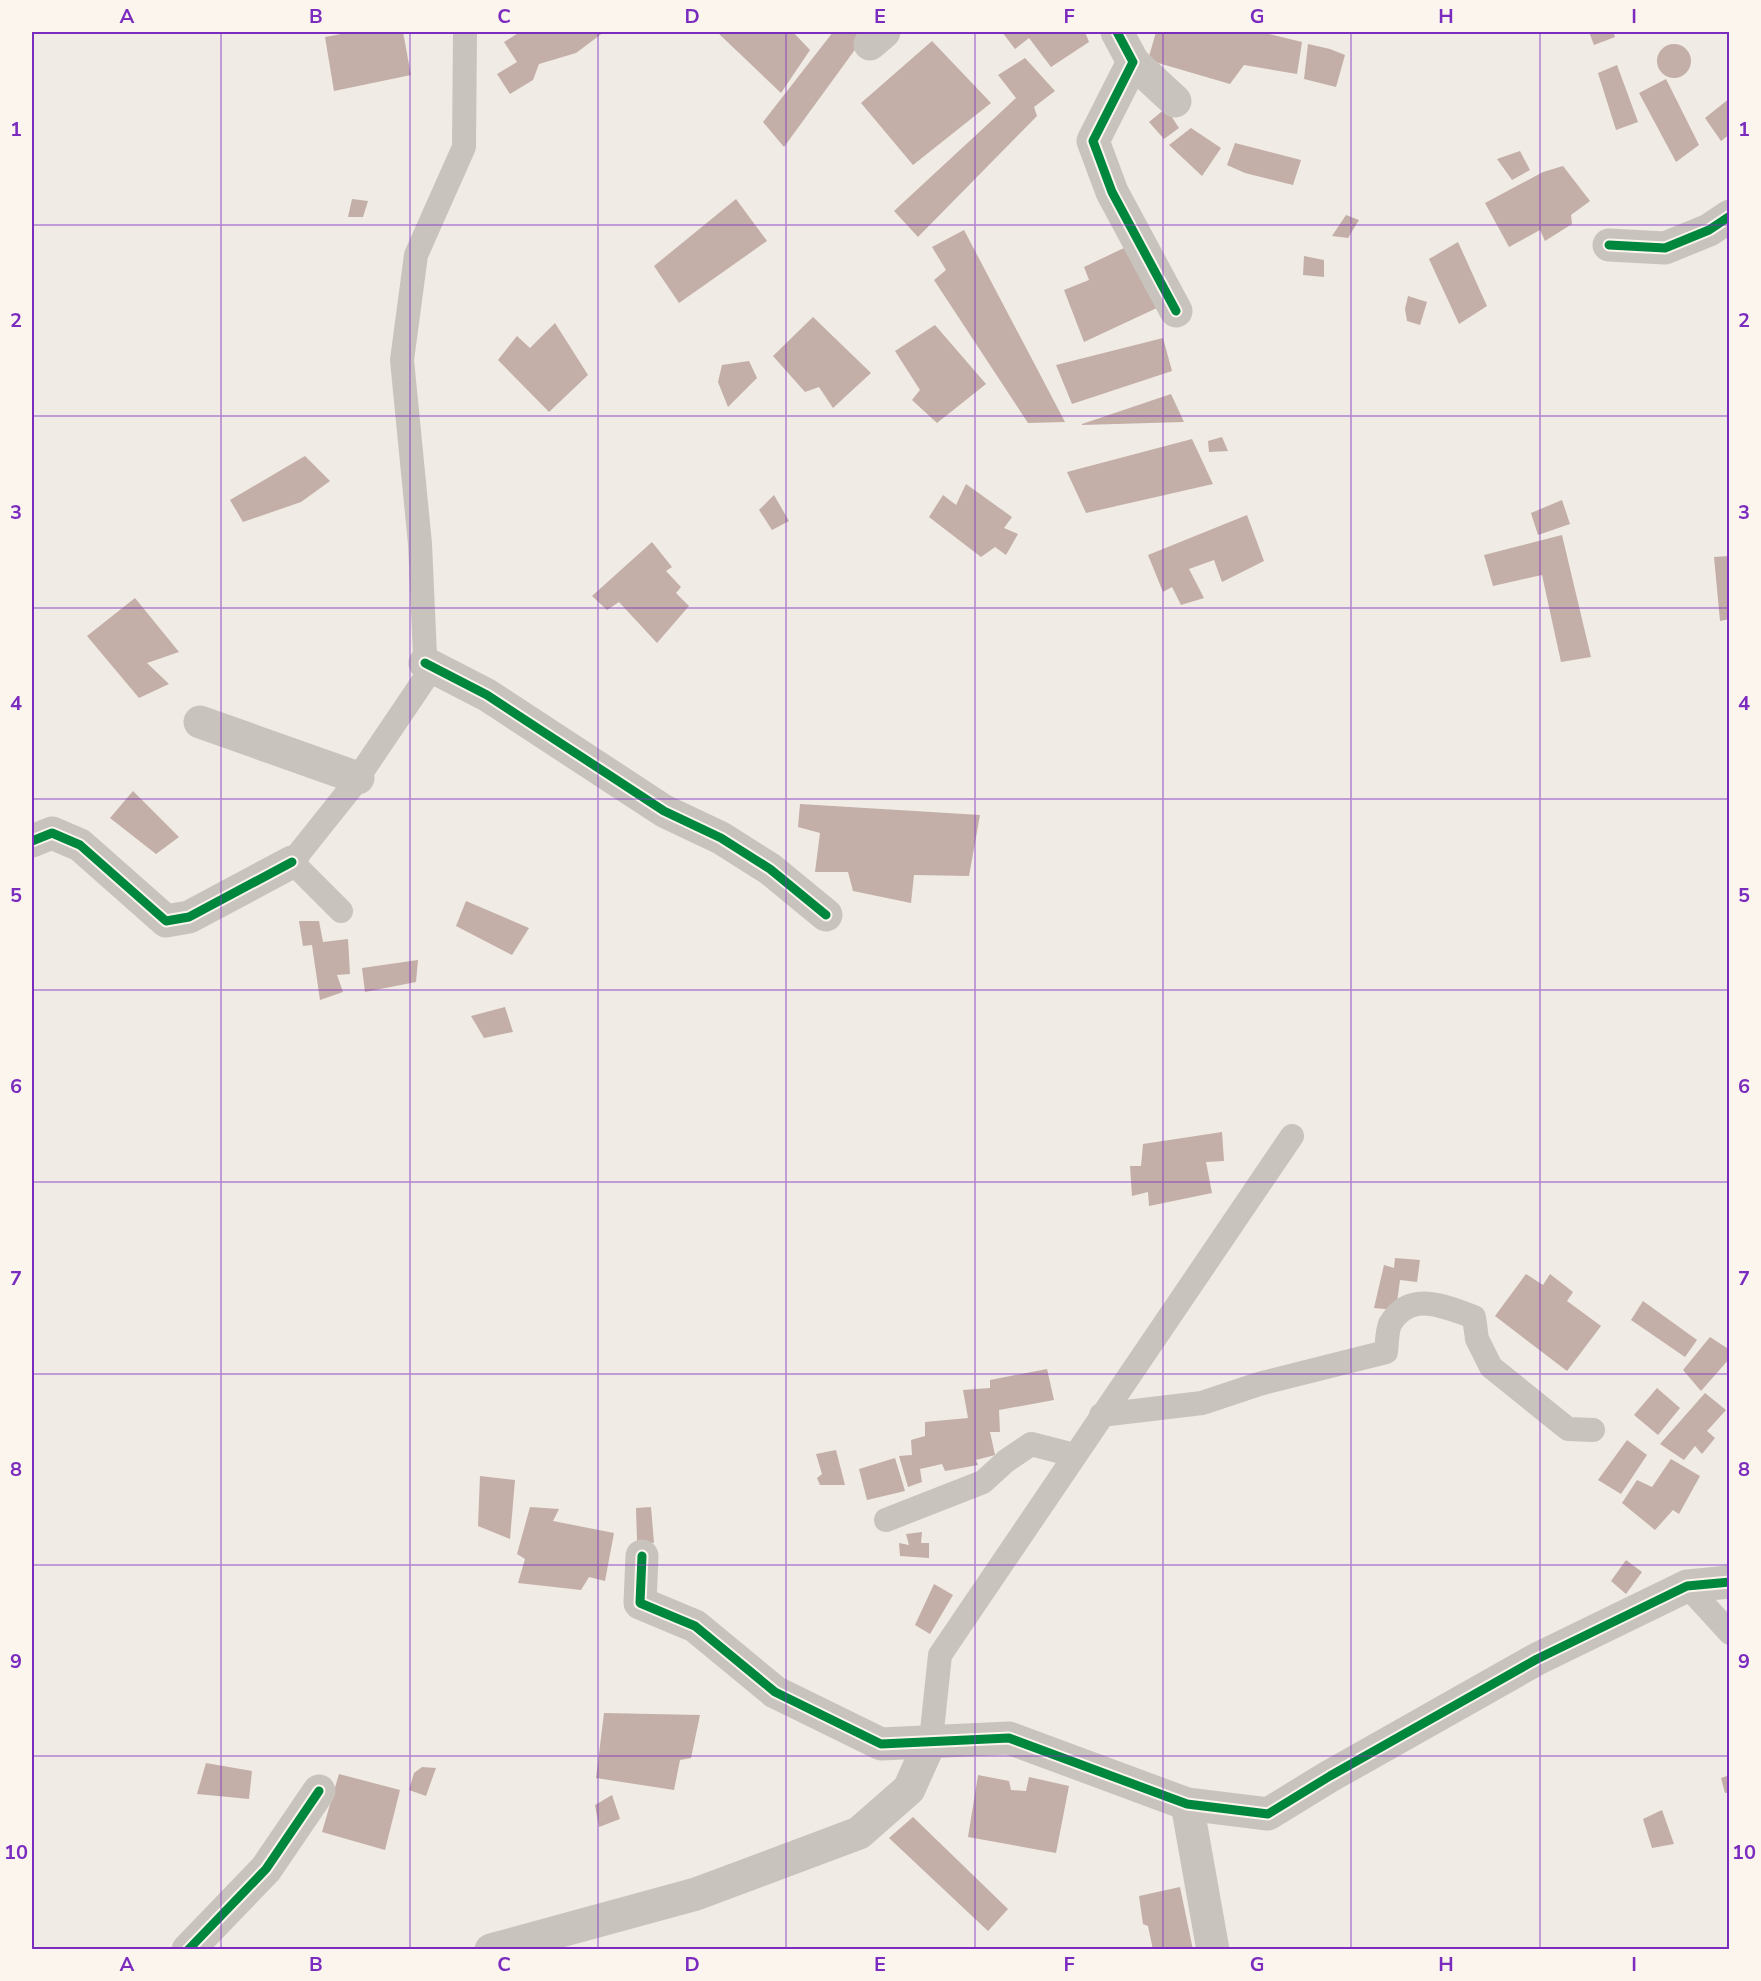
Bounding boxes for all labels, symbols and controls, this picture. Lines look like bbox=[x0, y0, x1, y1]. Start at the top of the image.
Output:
text: A bbox=[120, 3, 135, 30]
text: B bbox=[309, 3, 323, 30]
text: C bbox=[497, 3, 511, 30]
text: D bbox=[684, 3, 700, 30]
text: E bbox=[874, 3, 886, 30]
text: F bbox=[1063, 3, 1075, 30]
text: G bbox=[1250, 3, 1264, 30]
text: H bbox=[1438, 3, 1454, 30]
text: I bbox=[1631, 3, 1637, 30]
text: 1 bbox=[10, 116, 22, 143]
text: 1 bbox=[1738, 116, 1750, 143]
text: 2 bbox=[10, 307, 22, 334]
text: 2 bbox=[1738, 307, 1750, 334]
text: 3 bbox=[10, 499, 22, 526]
text: 3 bbox=[1738, 499, 1750, 526]
text: 4 bbox=[10, 690, 22, 717]
text: 4 bbox=[1738, 690, 1750, 717]
text: 5 bbox=[10, 882, 22, 909]
text: 5 bbox=[1738, 882, 1750, 909]
text: 6 bbox=[10, 1073, 22, 1100]
text: 6 bbox=[1738, 1073, 1750, 1100]
text: 7 bbox=[10, 1265, 22, 1292]
text: 7 bbox=[1738, 1265, 1750, 1292]
text: 8 bbox=[10, 1456, 22, 1483]
text: 8 bbox=[1738, 1456, 1750, 1483]
text: 9 bbox=[10, 1648, 22, 1675]
text: 9 bbox=[1738, 1648, 1750, 1675]
text: 10 bbox=[4, 1839, 28, 1866]
text: 10 bbox=[1732, 1839, 1756, 1866]
text: A bbox=[120, 1951, 135, 1978]
text: B bbox=[309, 1951, 323, 1978]
text: C bbox=[497, 1951, 511, 1978]
text: D bbox=[684, 1951, 700, 1978]
text: E bbox=[874, 1951, 886, 1978]
text: F bbox=[1063, 1951, 1075, 1978]
text: G bbox=[1250, 1951, 1264, 1978]
text: H bbox=[1438, 1951, 1454, 1978]
text: I bbox=[1631, 1951, 1637, 1978]

